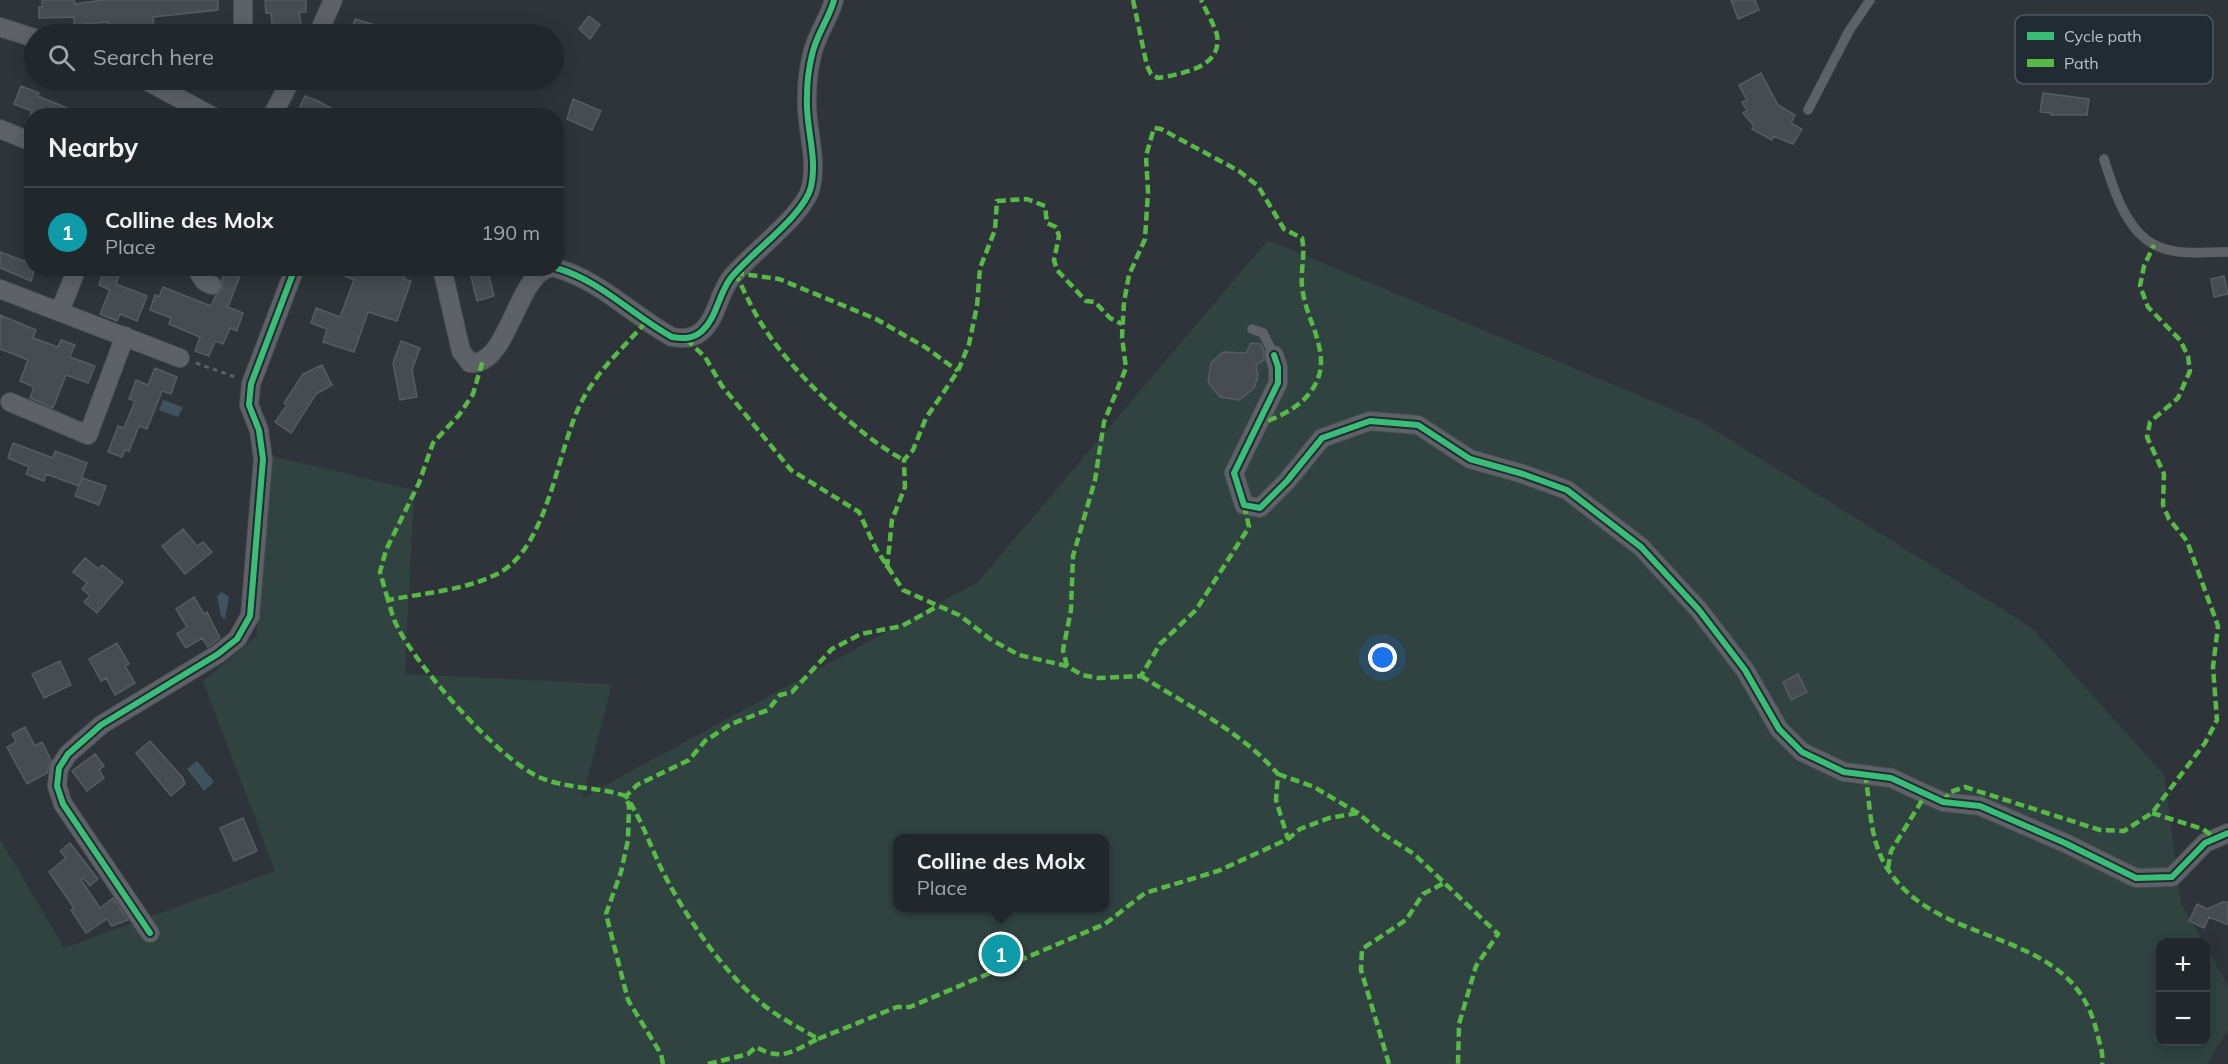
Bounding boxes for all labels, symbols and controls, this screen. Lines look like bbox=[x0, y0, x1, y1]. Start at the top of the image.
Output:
legend bbox=[2015, 15, 2213, 84]
search box bbox=[24, 24, 564, 90]
text: Cycle path bbox=[2064, 26, 2142, 46]
icon: search bbox=[45, 41, 78, 74]
text: Search here bbox=[93, 43, 214, 71]
text: Path bbox=[2064, 53, 2099, 73]
text: Nearby bbox=[48, 131, 138, 164]
text: Colline des Molx bbox=[105, 206, 274, 234]
text: 1 bbox=[62, 220, 74, 245]
text: 190 m bbox=[481, 220, 540, 245]
text: Place bbox=[105, 234, 155, 259]
your location bbox=[1368, 643, 1397, 672]
popup bbox=[893, 834, 1109, 912]
text: Colline des Molx bbox=[917, 847, 1085, 875]
text: Place bbox=[917, 875, 967, 900]
pin: 1 bbox=[982, 932, 1020, 976]
map controls bbox=[2156, 938, 2210, 1046]
button: + bbox=[2156, 938, 2210, 992]
button: − bbox=[2156, 992, 2210, 1046]

